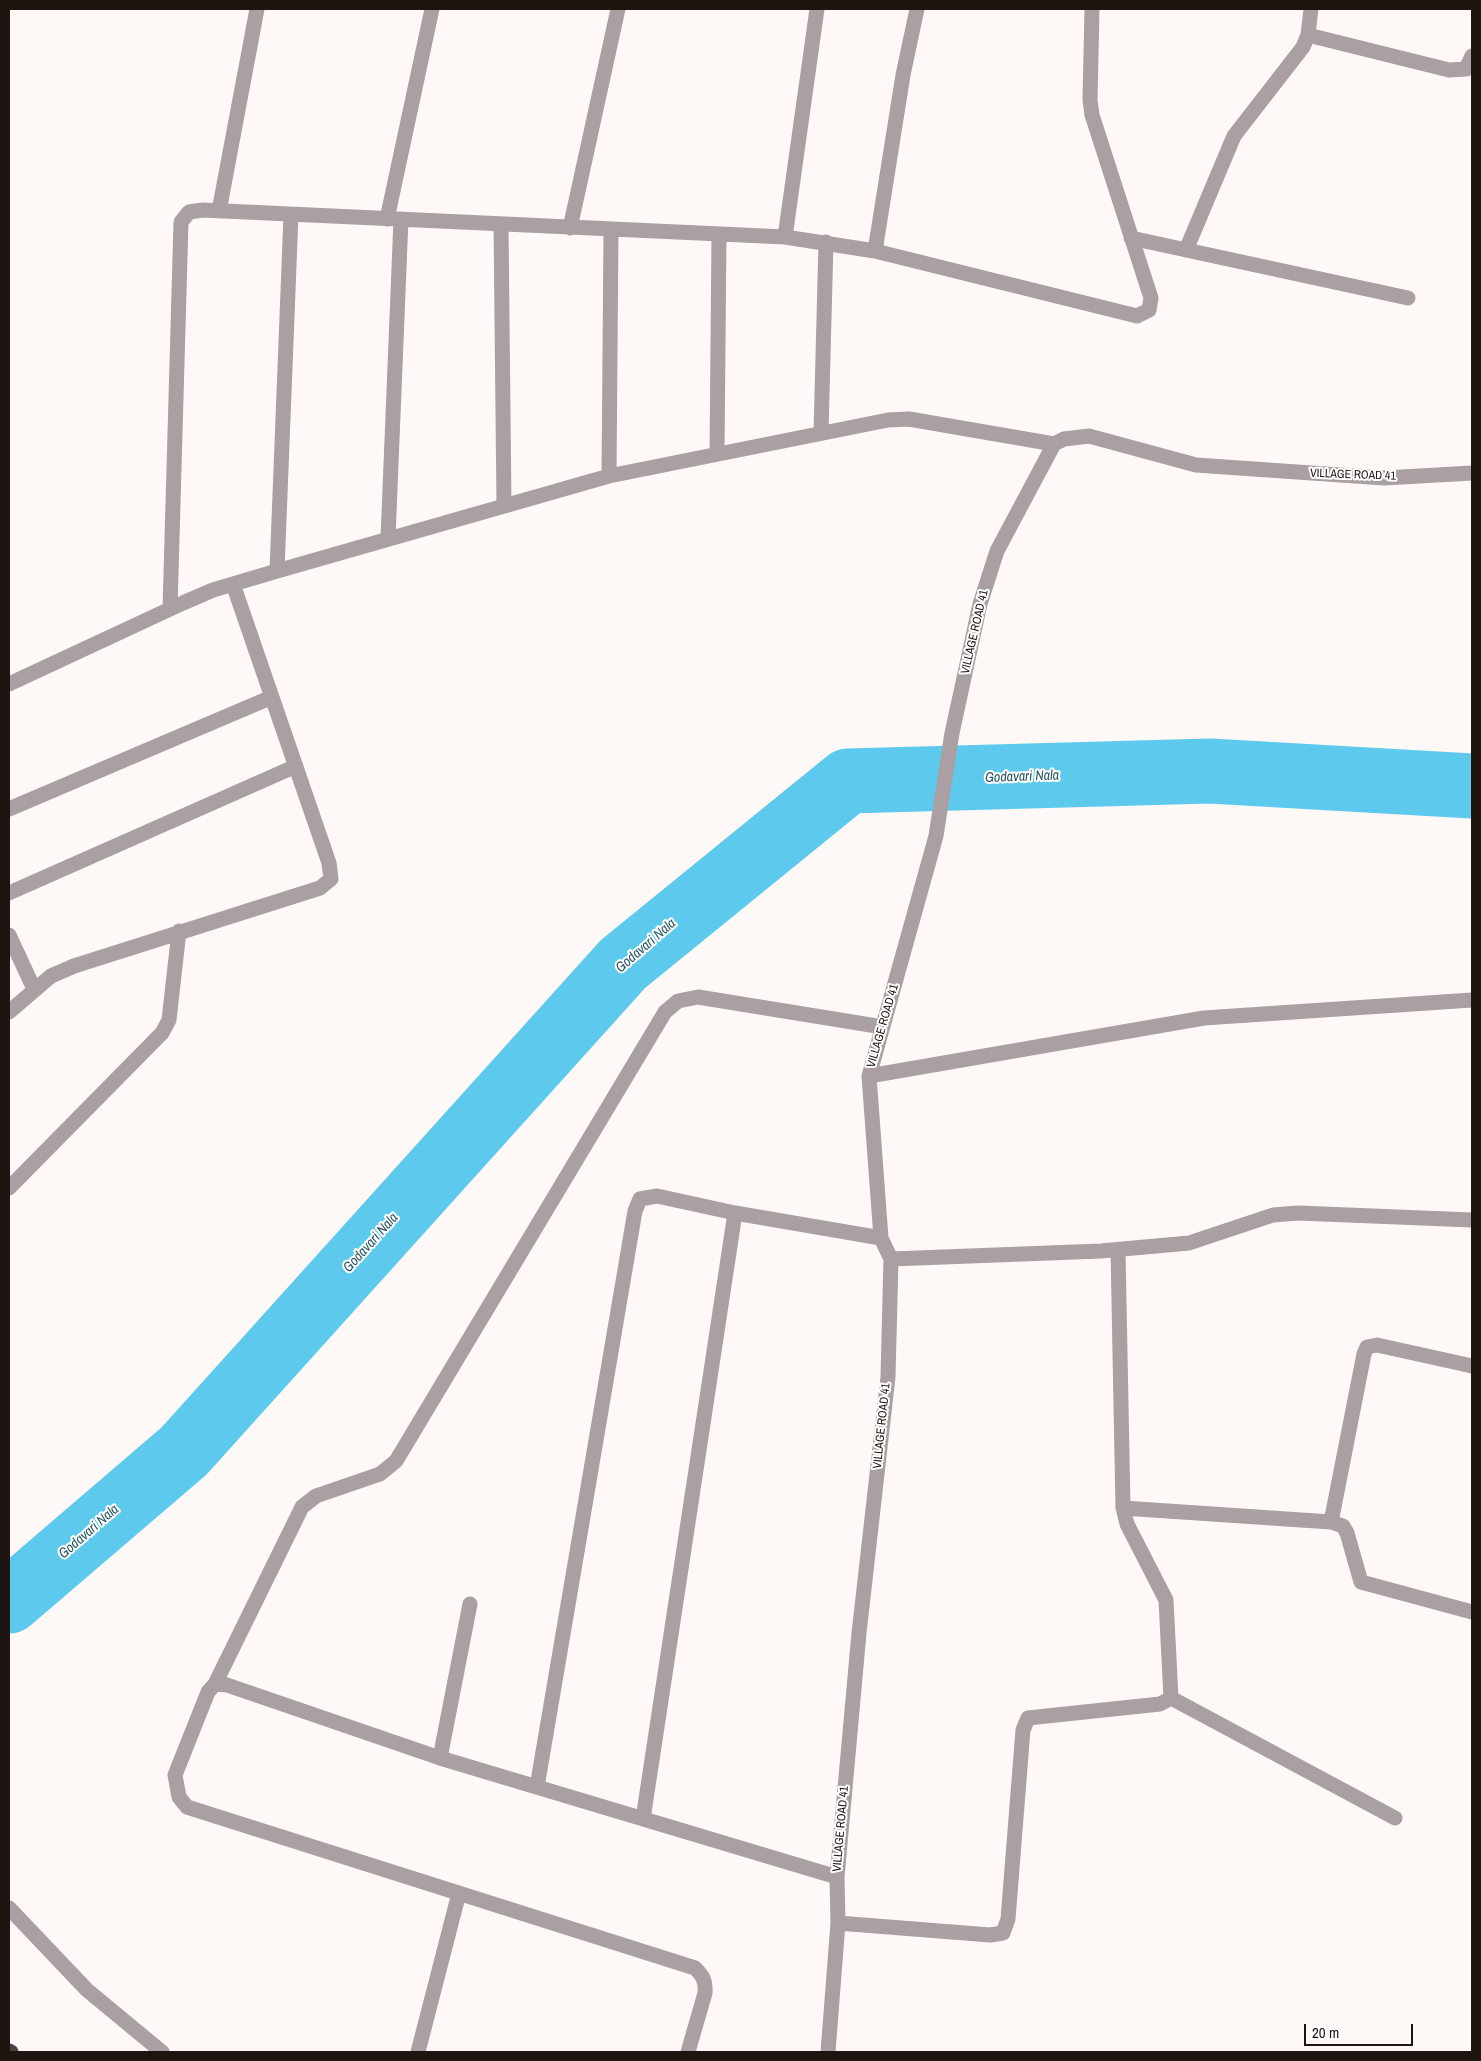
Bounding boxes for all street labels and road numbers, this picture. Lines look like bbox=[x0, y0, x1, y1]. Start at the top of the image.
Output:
street label: VILLAGE ROAD 41 bbox=[1310, 466, 1396, 484]
street label: VILLAGE ROAD 41 bbox=[958, 589, 992, 675]
street label: VILLAGE ROAD 41 bbox=[864, 983, 902, 1069]
street label: VILLAGE ROAD 41 bbox=[870, 1383, 894, 1469]
street label: VILLAGE ROAD 41 bbox=[830, 1786, 852, 1872]

